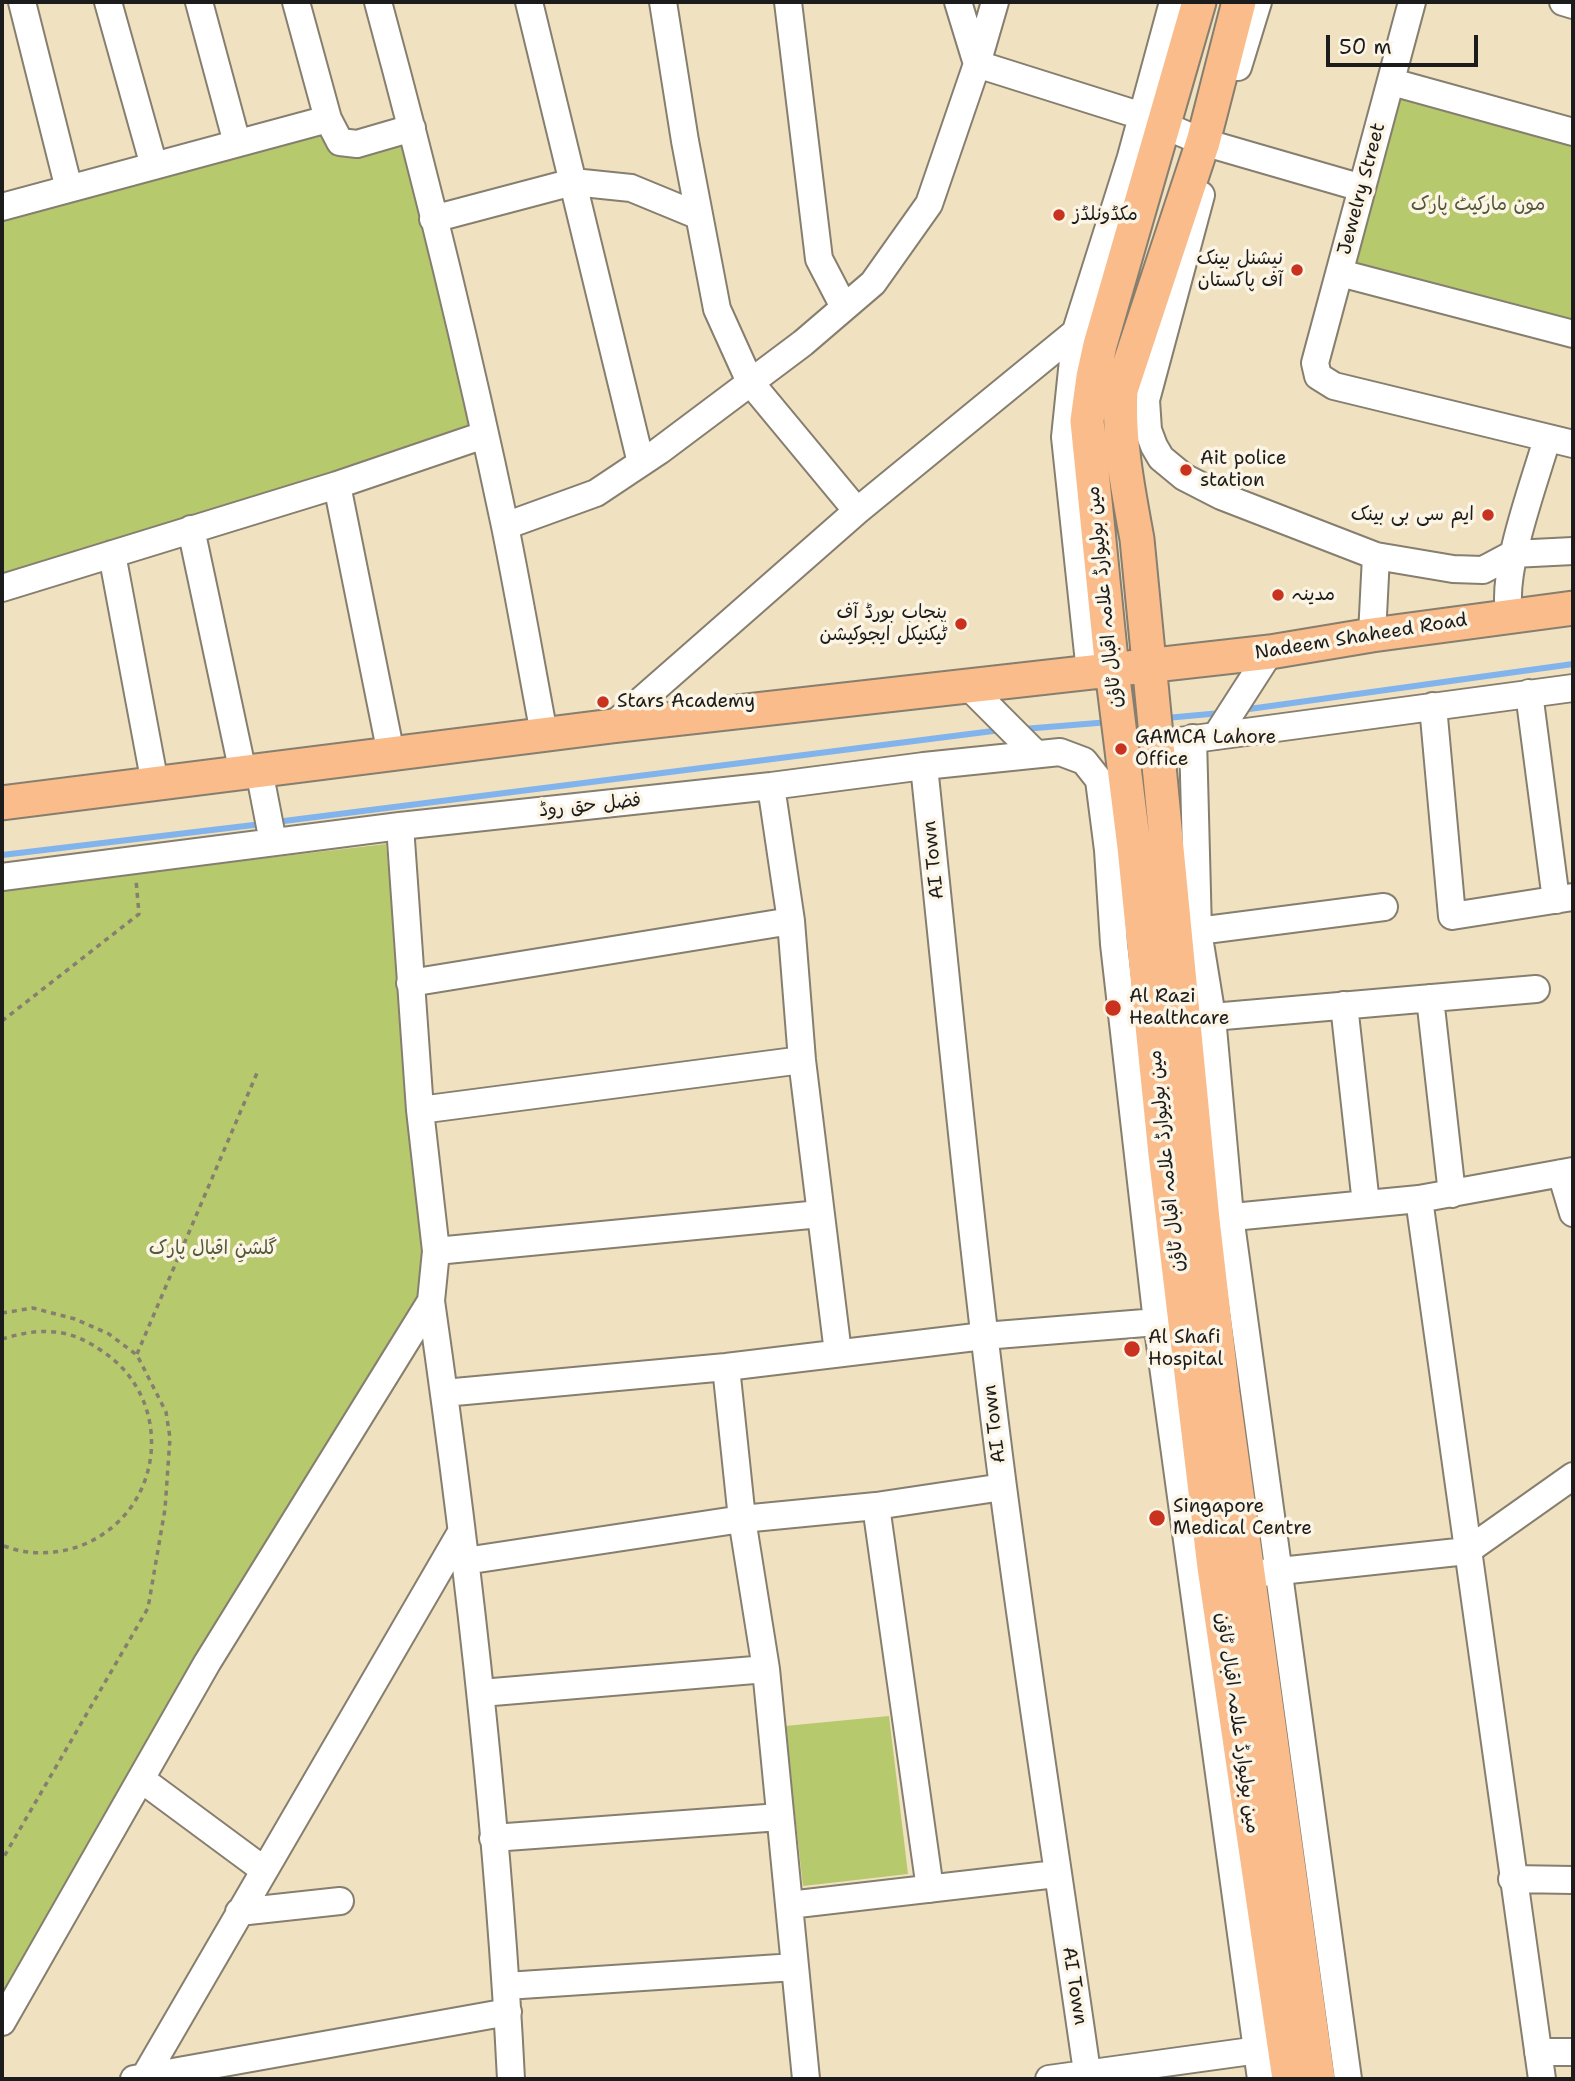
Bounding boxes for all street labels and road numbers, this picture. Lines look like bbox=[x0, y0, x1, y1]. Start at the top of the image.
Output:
street label: Jewelry Street bbox=[1333, 120, 1391, 258]
street label: مین بولیوارڈ علامہ اقبال ٹاؤن bbox=[1082, 485, 1128, 709]
street label: Nadeem Shaheed Road bbox=[1253, 609, 1469, 665]
street label: فضل حق روڈ bbox=[538, 789, 642, 823]
street label: AI Town bbox=[919, 820, 949, 900]
street label: مین بولیوارڈ علامہ اقبال ٹاؤن bbox=[1144, 1049, 1190, 1273]
street label: AI Town bbox=[979, 1383, 1011, 1465]
street label: مین بولیوارڈ علامہ اقبال ٹاؤن bbox=[1210, 1611, 1264, 1835]
street label: AI Town bbox=[1057, 1945, 1091, 2027]

